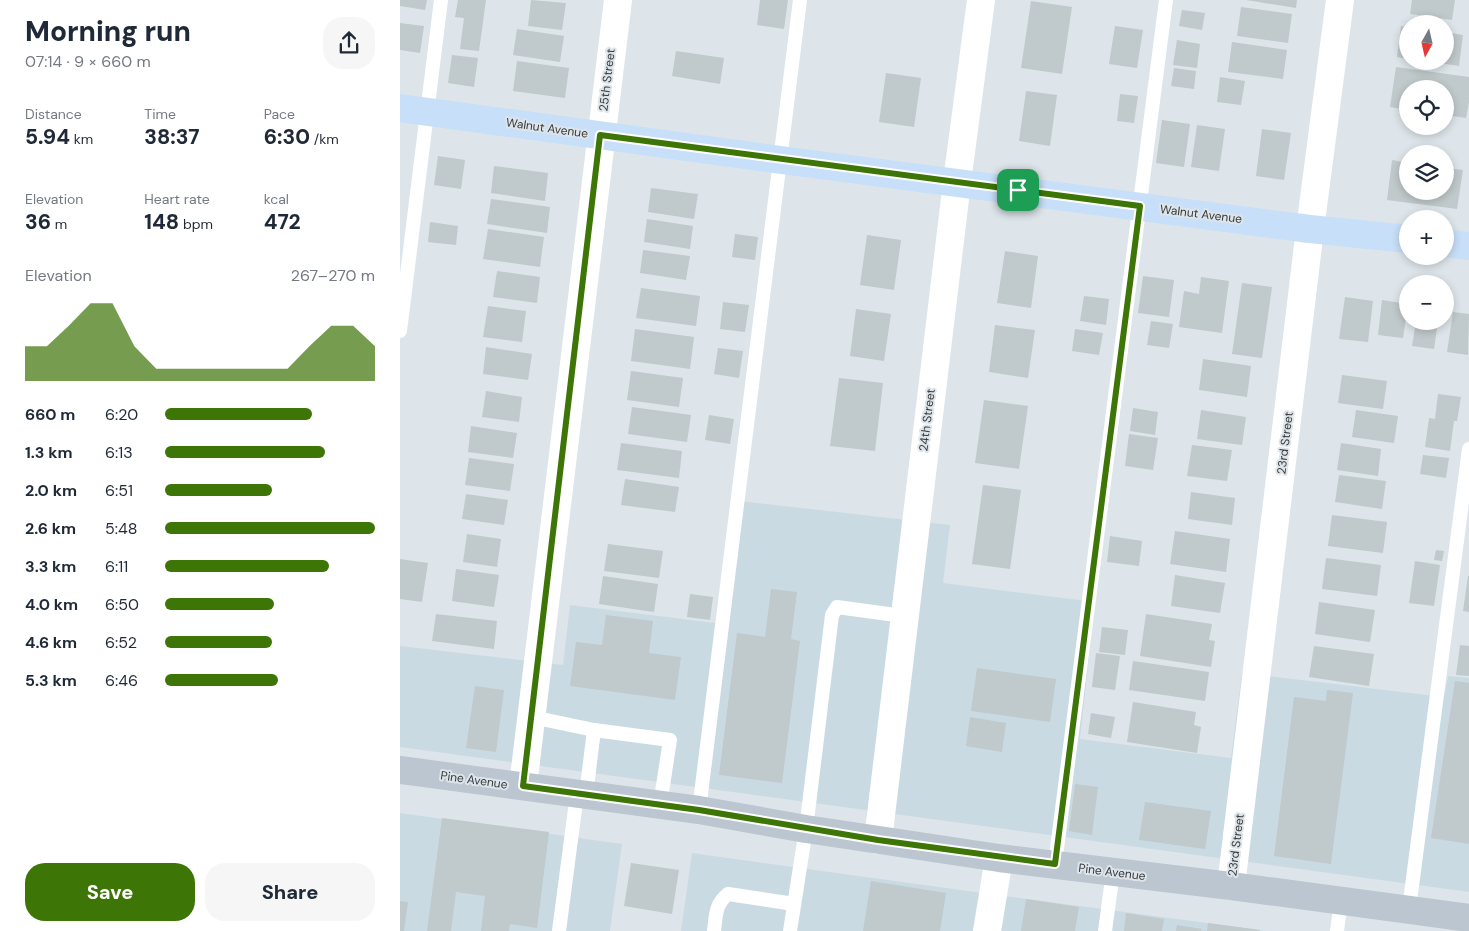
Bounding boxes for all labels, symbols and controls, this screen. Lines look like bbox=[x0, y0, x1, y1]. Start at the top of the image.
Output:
text: Morning run bbox=[25, 13, 191, 50]
north arrow bbox=[1399, 15, 1454, 70]
map controls bbox=[1399, 15, 1454, 330]
button: share bbox=[323, 17, 375, 69]
street label: 25th Street bbox=[595, 47, 619, 112]
text: 07:14 · 9 × 660 m bbox=[25, 51, 151, 72]
button: locate bbox=[1399, 80, 1454, 135]
text: Distance bbox=[25, 105, 82, 123]
text: Time bbox=[144, 105, 176, 123]
text: Pace bbox=[264, 105, 295, 123]
street label: Walnut Avenue bbox=[505, 114, 589, 142]
text: 5.94 bbox=[25, 123, 70, 151]
text: 38:37 bbox=[144, 123, 200, 151]
text: 6:30 bbox=[264, 123, 310, 151]
text: km bbox=[70, 130, 93, 148]
text: /km bbox=[310, 130, 339, 148]
button: layers bbox=[1399, 145, 1454, 200]
pin bbox=[997, 169, 1039, 211]
icon: arrive bbox=[1004, 176, 1032, 204]
text: Elevation bbox=[25, 190, 83, 208]
text: Heart rate bbox=[144, 190, 210, 208]
text: kcal bbox=[264, 190, 289, 208]
street label: Walnut Avenue bbox=[1159, 201, 1243, 227]
text: 36 bbox=[25, 208, 51, 236]
text: 148 bbox=[144, 208, 179, 236]
text: 472 bbox=[264, 208, 301, 236]
button: + bbox=[1399, 210, 1454, 265]
text: m bbox=[51, 215, 67, 233]
text: bpm bbox=[179, 215, 213, 233]
text: Elevation bbox=[25, 265, 92, 286]
text: 267–270 m bbox=[291, 265, 375, 286]
button: − bbox=[1399, 275, 1454, 330]
street label: 24th Street bbox=[915, 388, 939, 452]
text: 660 m bbox=[25, 404, 75, 425]
text: 6:20 bbox=[105, 404, 138, 425]
street label: 23rd Street bbox=[1273, 411, 1297, 475]
text: 1.3 km bbox=[25, 442, 73, 463]
text: 6:13 bbox=[105, 442, 133, 463]
text: 2.0 km bbox=[25, 480, 77, 501]
text: 6:51 bbox=[105, 480, 133, 501]
text: 2.6 km bbox=[25, 518, 76, 539]
text: 5:48 bbox=[105, 518, 137, 539]
text: 3.3 km bbox=[25, 556, 76, 577]
text: 6:11 bbox=[105, 556, 128, 577]
text: 4.0 km bbox=[25, 594, 78, 615]
text: 6:50 bbox=[105, 594, 139, 615]
text: 4.6 km bbox=[25, 632, 77, 653]
text: 6:52 bbox=[105, 632, 137, 653]
text: 5.3 km bbox=[25, 670, 77, 691]
text: 6:46 bbox=[105, 670, 138, 691]
street label: Pine Avenue bbox=[439, 767, 509, 793]
street label: 23rd Street bbox=[1224, 813, 1248, 877]
street label: Pine Avenue bbox=[1078, 860, 1147, 884]
button: Save bbox=[25, 863, 195, 921]
button: Share bbox=[205, 863, 375, 921]

